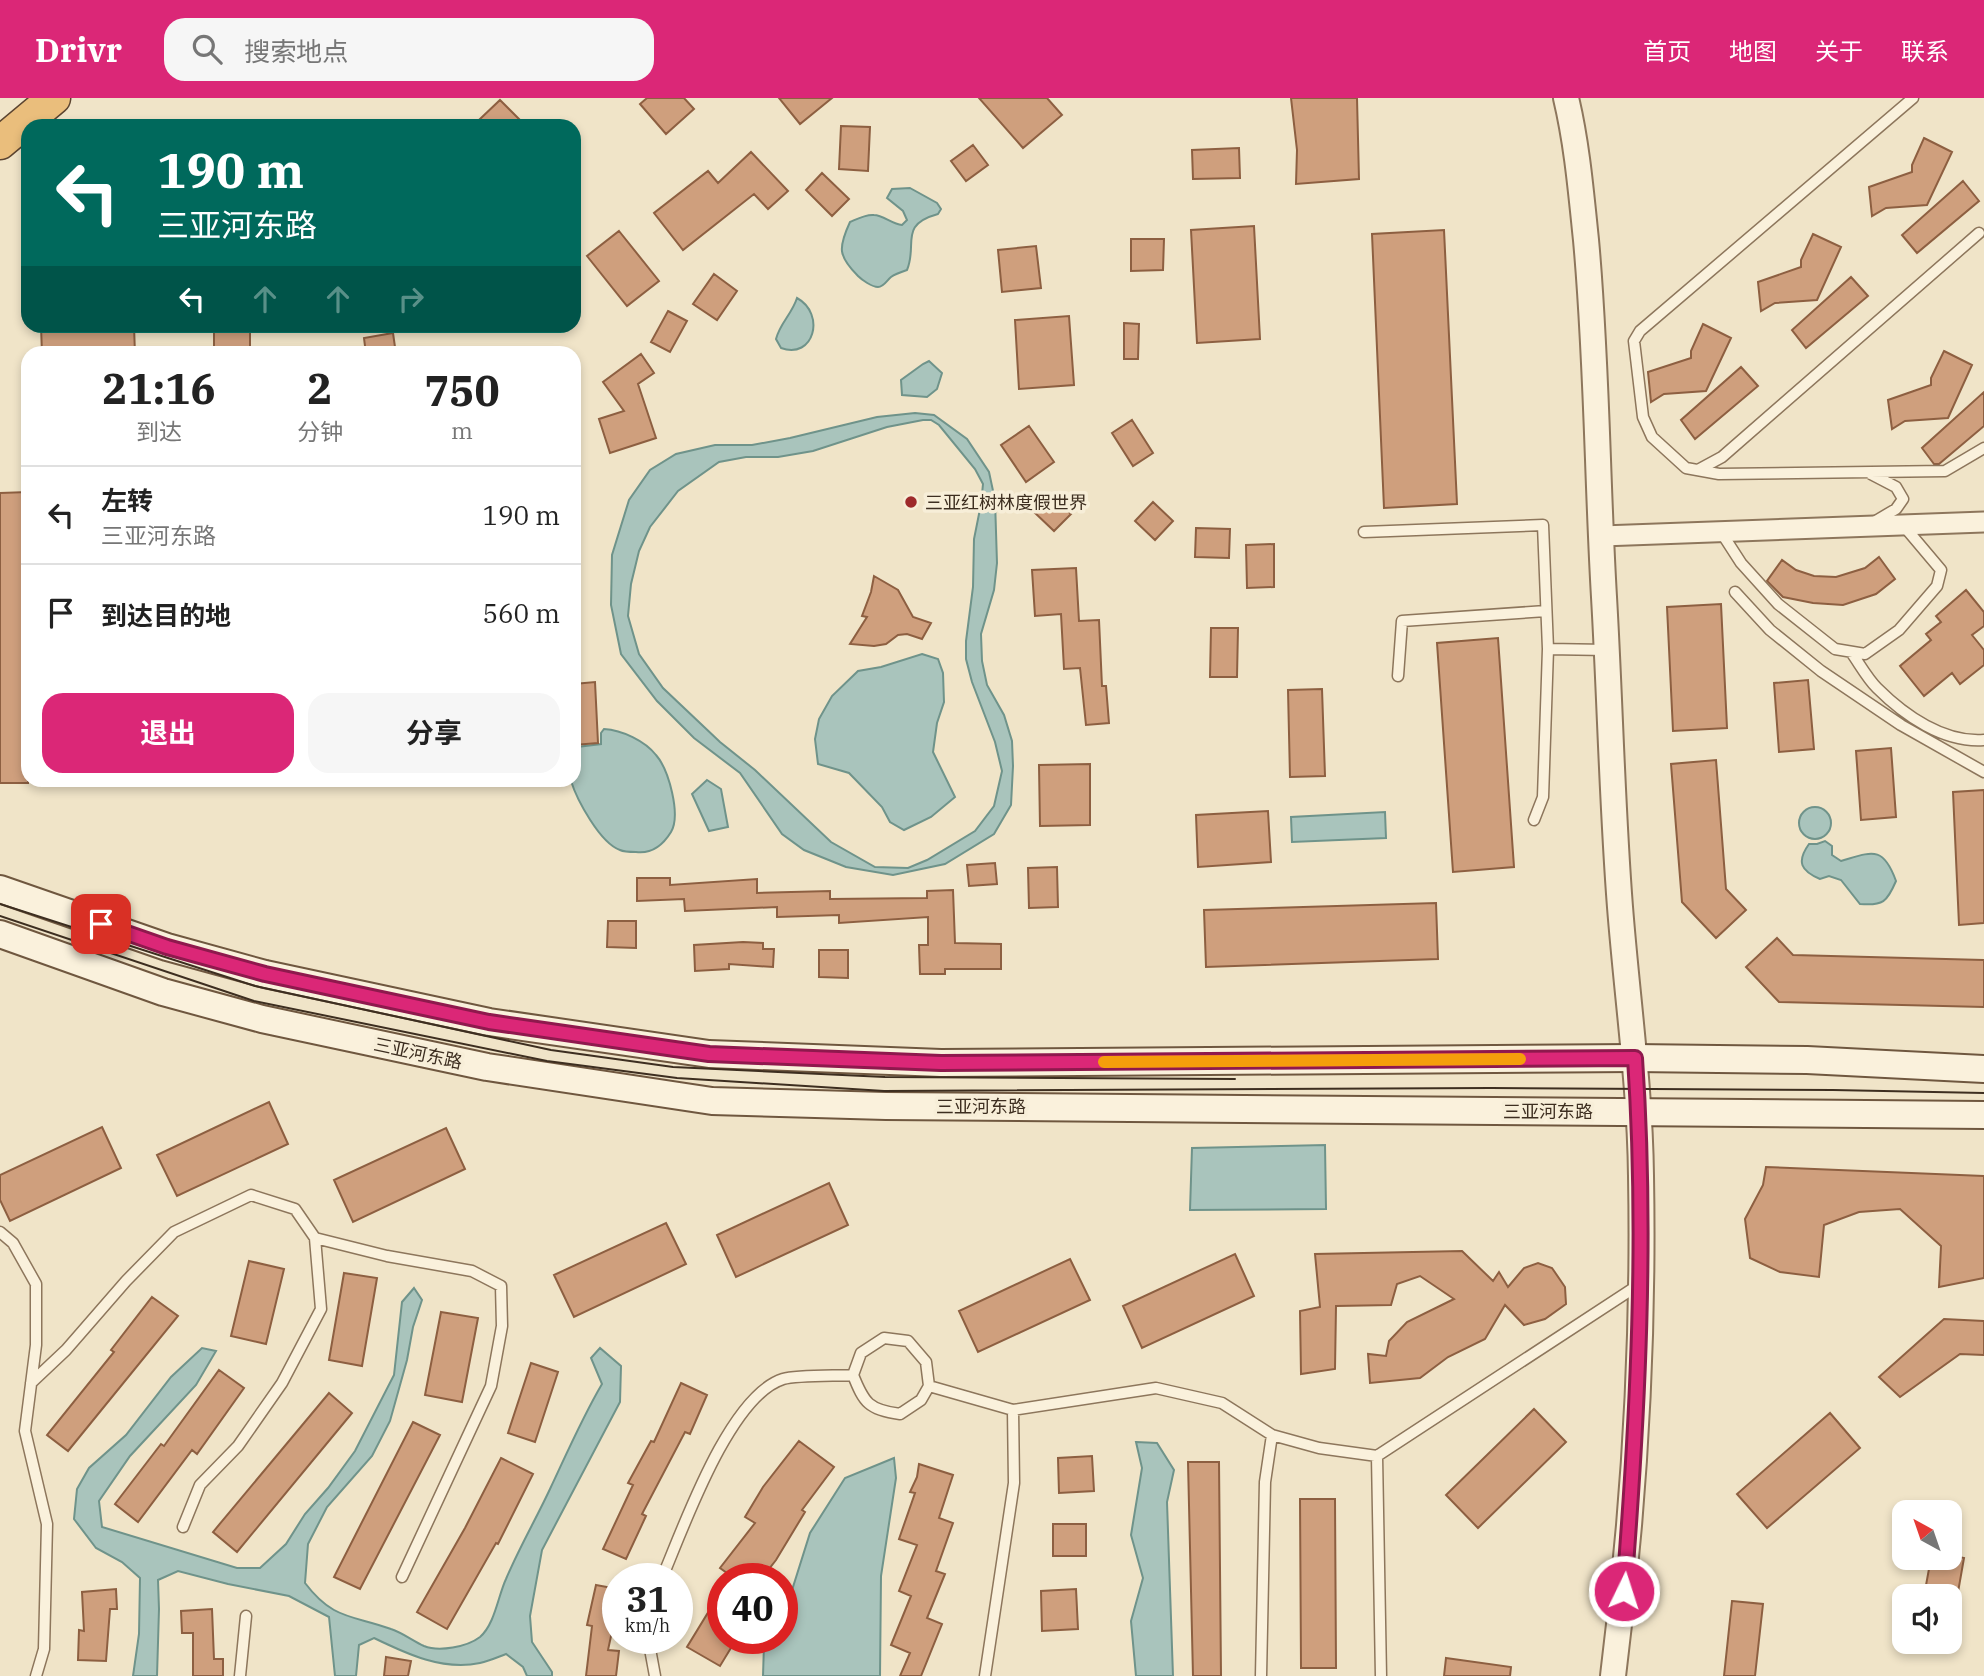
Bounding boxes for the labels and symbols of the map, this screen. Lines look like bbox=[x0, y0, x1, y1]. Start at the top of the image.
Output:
place label: 三亚红树林度假世界 bbox=[925, 491, 1087, 514]
marker: 三亚红树林度假世界 bbox=[903, 494, 919, 510]
pin bbox=[71, 894, 131, 954]
street label: 三亚河东路 bbox=[372, 1032, 464, 1074]
street label: 三亚河东路 bbox=[936, 1095, 1026, 1118]
street label: 三亚河东路 bbox=[1503, 1100, 1593, 1123]
north arrow bbox=[1892, 1500, 1962, 1570]
position arrow bbox=[1587, 1554, 1661, 1628]
speed limit sign: 40 bbox=[707, 1563, 798, 1654]

